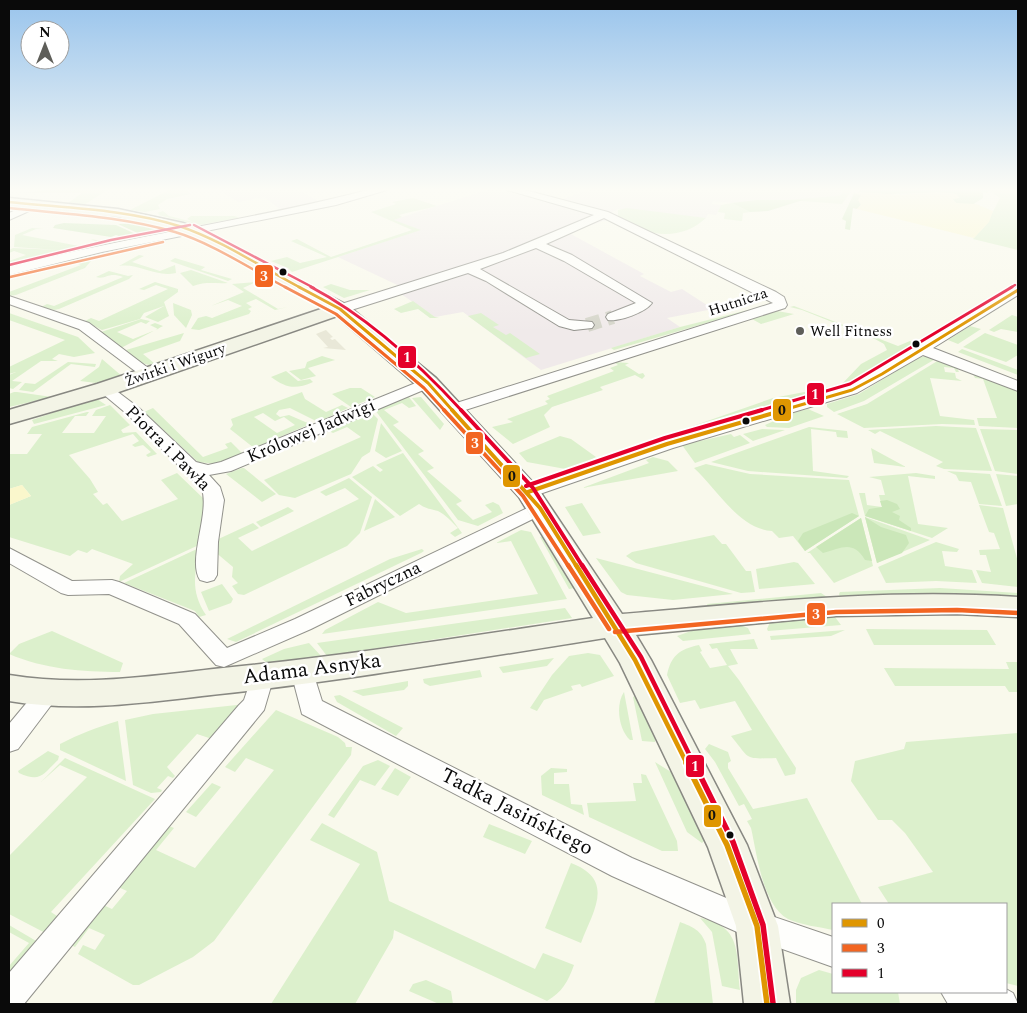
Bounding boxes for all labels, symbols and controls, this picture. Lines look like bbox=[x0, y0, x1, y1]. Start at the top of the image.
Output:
north arrow bbox=[20, 20, 70, 70]
text: N bbox=[39, 22, 51, 43]
line badge: 3 bbox=[254, 264, 274, 288]
text: 3 bbox=[260, 266, 268, 287]
unlabelled marker bbox=[278, 267, 288, 277]
street label: Hutnicza bbox=[705, 281, 771, 322]
place label: Well Fitness bbox=[810, 320, 892, 343]
marker: Well Fitness bbox=[794, 325, 806, 337]
street label: Żwirki i Wigury bbox=[121, 337, 229, 393]
unlabelled marker bbox=[911, 339, 921, 349]
line badge: 1 bbox=[397, 345, 417, 369]
text: 1 bbox=[403, 347, 411, 368]
line badge: 1 bbox=[806, 382, 825, 406]
text: 1 bbox=[811, 384, 819, 405]
street label: Królowej Jadwigi bbox=[243, 392, 379, 470]
line badge: 0 bbox=[772, 398, 792, 422]
street label: Piotra i Pawła bbox=[119, 399, 217, 497]
text: 0 bbox=[778, 400, 786, 421]
unlabelled marker bbox=[741, 416, 751, 426]
line badge: 3 bbox=[465, 431, 484, 455]
text: 3 bbox=[471, 433, 479, 454]
line badge: 0 bbox=[502, 464, 521, 488]
text: 0 bbox=[508, 466, 516, 487]
street label: Fabryczna bbox=[340, 554, 426, 614]
line badge: 3 bbox=[806, 602, 826, 626]
text: 3 bbox=[812, 604, 820, 625]
street label: Adama Asnyka bbox=[241, 645, 384, 693]
line badge: 1 bbox=[685, 754, 705, 778]
text: 1 bbox=[691, 756, 699, 777]
street label: Tadka Jasińskiego bbox=[435, 760, 599, 864]
line badge: 0 bbox=[703, 804, 722, 828]
text: 0 bbox=[708, 805, 716, 826]
unlabelled marker bbox=[725, 830, 735, 840]
legend bbox=[832, 903, 1007, 993]
text: 0 bbox=[877, 912, 885, 935]
text: 3 bbox=[877, 937, 885, 960]
text: 1 bbox=[877, 962, 885, 985]

